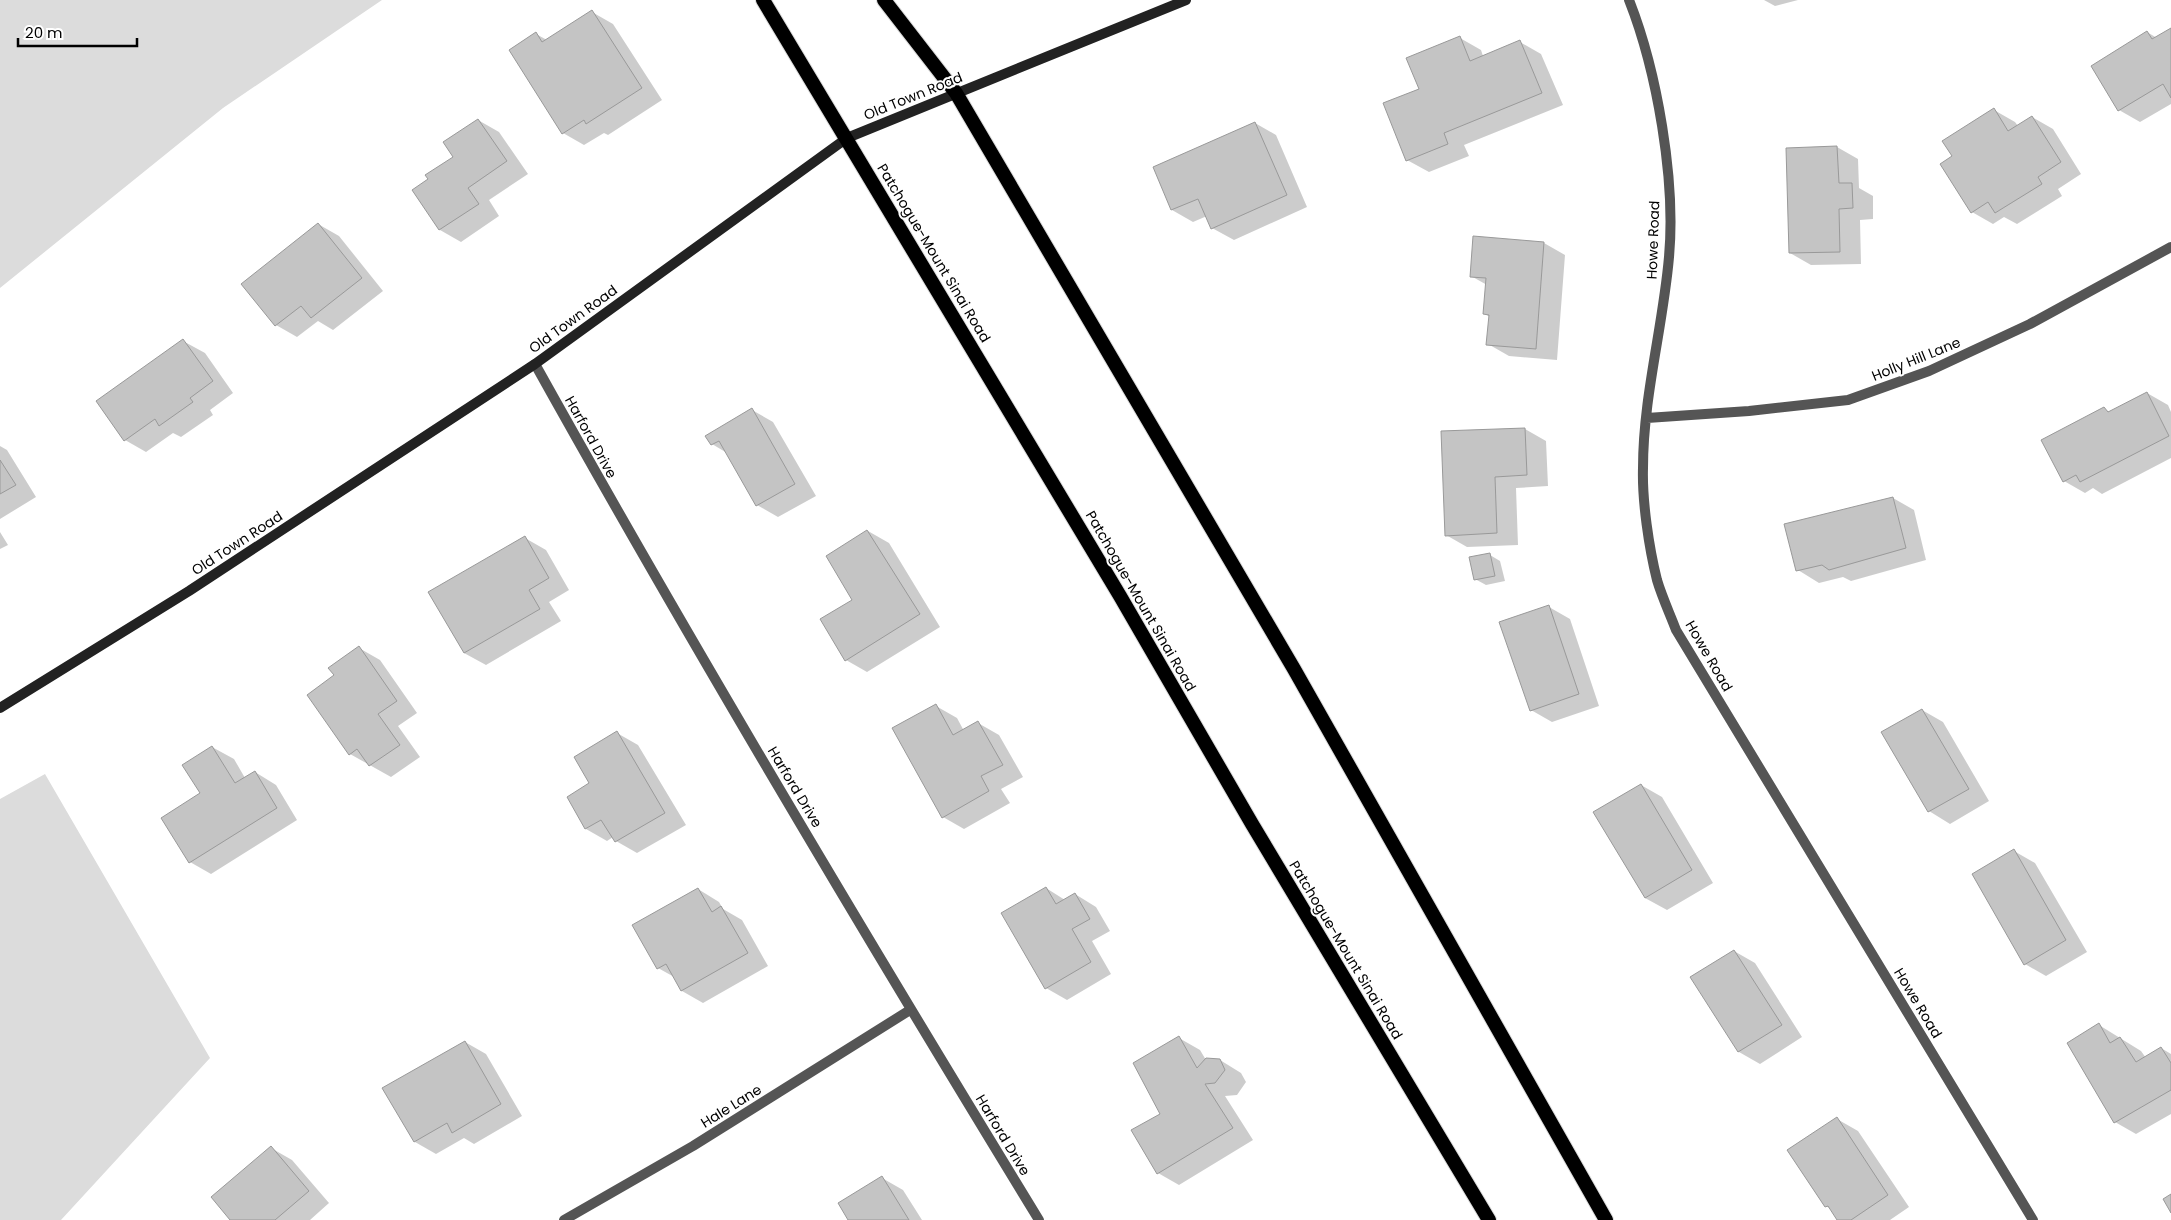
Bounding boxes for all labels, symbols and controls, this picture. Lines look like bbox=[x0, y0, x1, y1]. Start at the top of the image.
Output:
scale bar bbox=[18, 15, 136, 47]
text: 20 m bbox=[25, 22, 63, 43]
street label: Old Town Road bbox=[861, 67, 965, 125]
street label: Patchogue-Mount Sinai Road bbox=[873, 160, 995, 346]
street label: Howe Road bbox=[1642, 200, 1664, 280]
street label: Old Town Road bbox=[525, 280, 621, 358]
street label: Holly Hill Lane bbox=[1869, 332, 1964, 386]
street label: Harford Drive bbox=[560, 392, 622, 482]
street label: Old Town Road bbox=[188, 506, 286, 580]
street label: Patchogue-Mount Sinai Road bbox=[1081, 507, 1201, 695]
street label: Howe Road bbox=[1681, 617, 1737, 695]
street label: Harford Drive bbox=[763, 743, 827, 832]
street label: Patchogue-Mount Sinai Road bbox=[1285, 857, 1407, 1043]
street label: Howe Road bbox=[1889, 964, 1947, 1042]
street label: Hale Lane bbox=[697, 1079, 765, 1133]
street label: Harford Drive bbox=[971, 1091, 1035, 1180]

